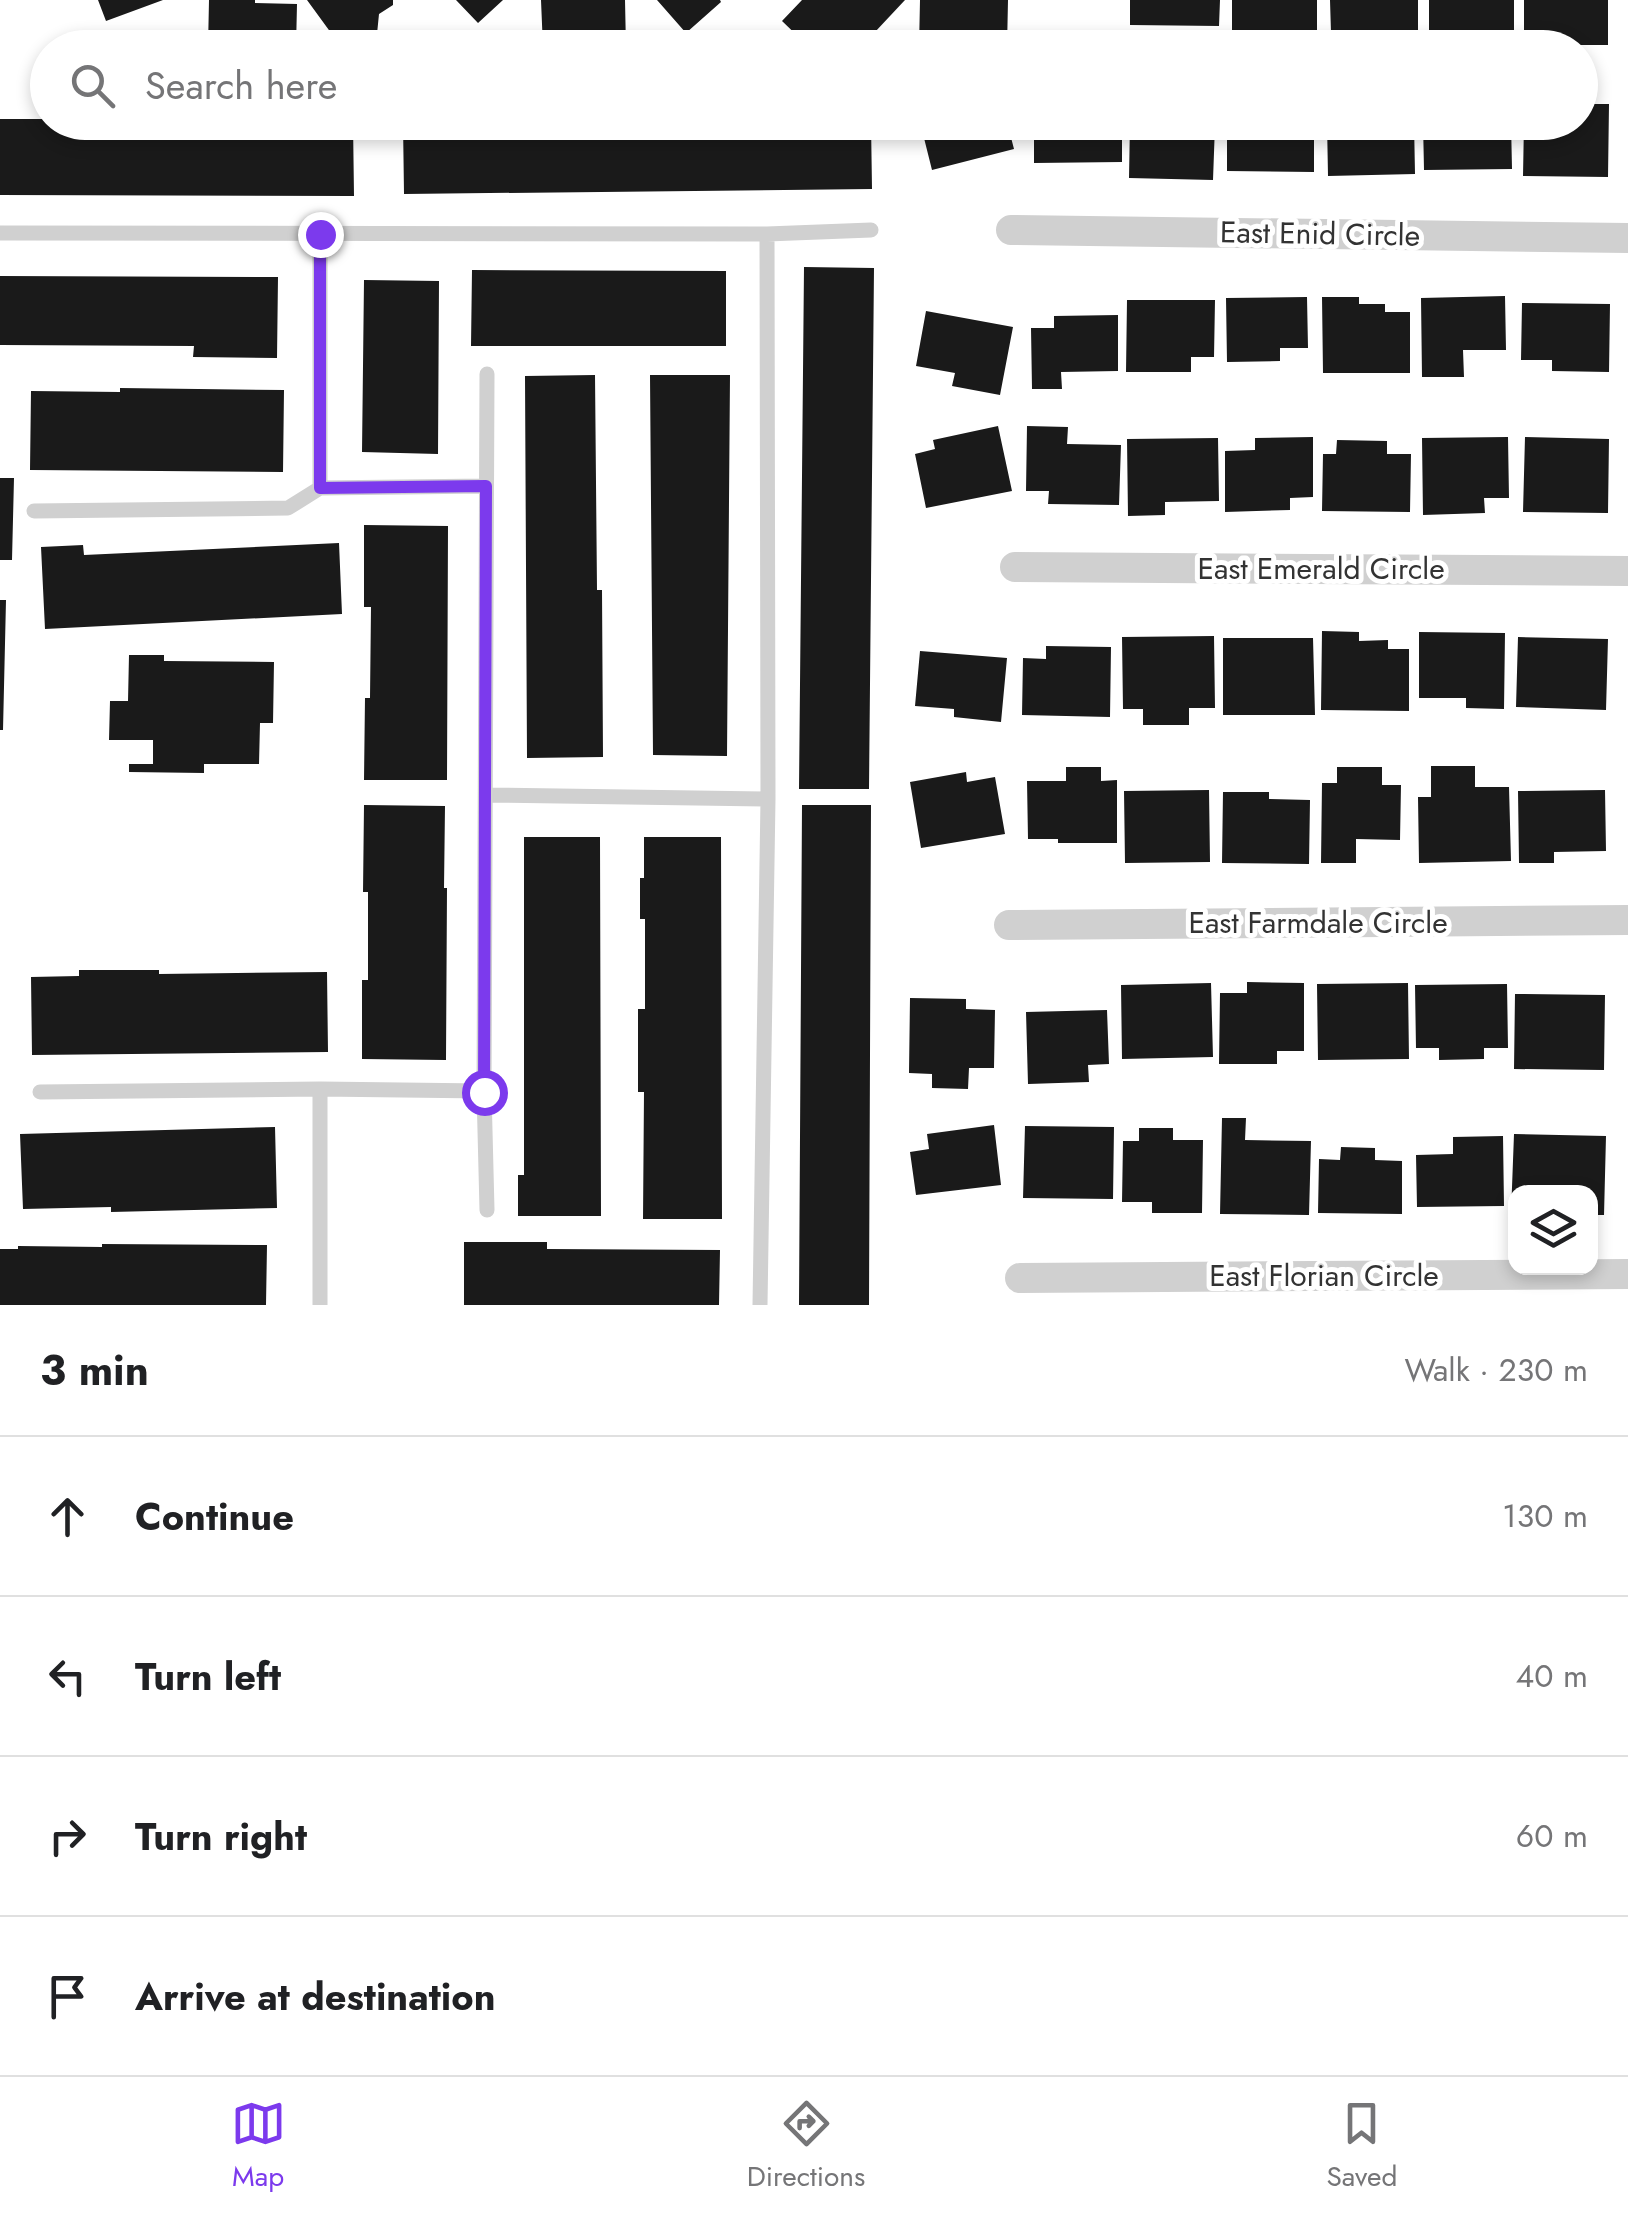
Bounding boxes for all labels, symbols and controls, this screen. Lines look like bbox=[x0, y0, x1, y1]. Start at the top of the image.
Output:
search box bbox=[30, 30, 1598, 140]
icon: search bbox=[65, 58, 120, 113]
text: Search here bbox=[145, 58, 337, 113]
street label: East Enid Circle bbox=[1220, 210, 1420, 257]
route end bbox=[298, 212, 344, 258]
street label: East Emerald Circle bbox=[1197, 547, 1445, 590]
street label: East Farmdale Circle bbox=[1188, 901, 1448, 944]
route start bbox=[462, 1070, 508, 1116]
map controls bbox=[1508, 1185, 1598, 1275]
button: layers bbox=[1508, 1185, 1598, 1275]
street label: East Florian Circle bbox=[1209, 1254, 1439, 1297]
text: 3 min bbox=[40, 1340, 149, 1401]
text: Walk · 230 m bbox=[1404, 1347, 1588, 1393]
icon: ahead bbox=[40, 1489, 95, 1544]
text: Continue bbox=[135, 1489, 294, 1544]
text: 130 m bbox=[1502, 1493, 1588, 1539]
icon: left bbox=[40, 1649, 95, 1704]
text: Turn left bbox=[135, 1649, 281, 1704]
text: 40 m bbox=[1516, 1653, 1588, 1699]
icon: right bbox=[40, 1809, 95, 1864]
text: Turn right bbox=[135, 1809, 307, 1864]
text: 60 m bbox=[1516, 1813, 1588, 1859]
icon: arrive bbox=[40, 1969, 95, 2024]
text: Arrive at destination bbox=[135, 1969, 496, 2024]
tab: Map bbox=[231, 2096, 286, 2197]
tab: Directions bbox=[747, 2096, 865, 2197]
tab: Saved bbox=[1326, 2096, 1397, 2197]

